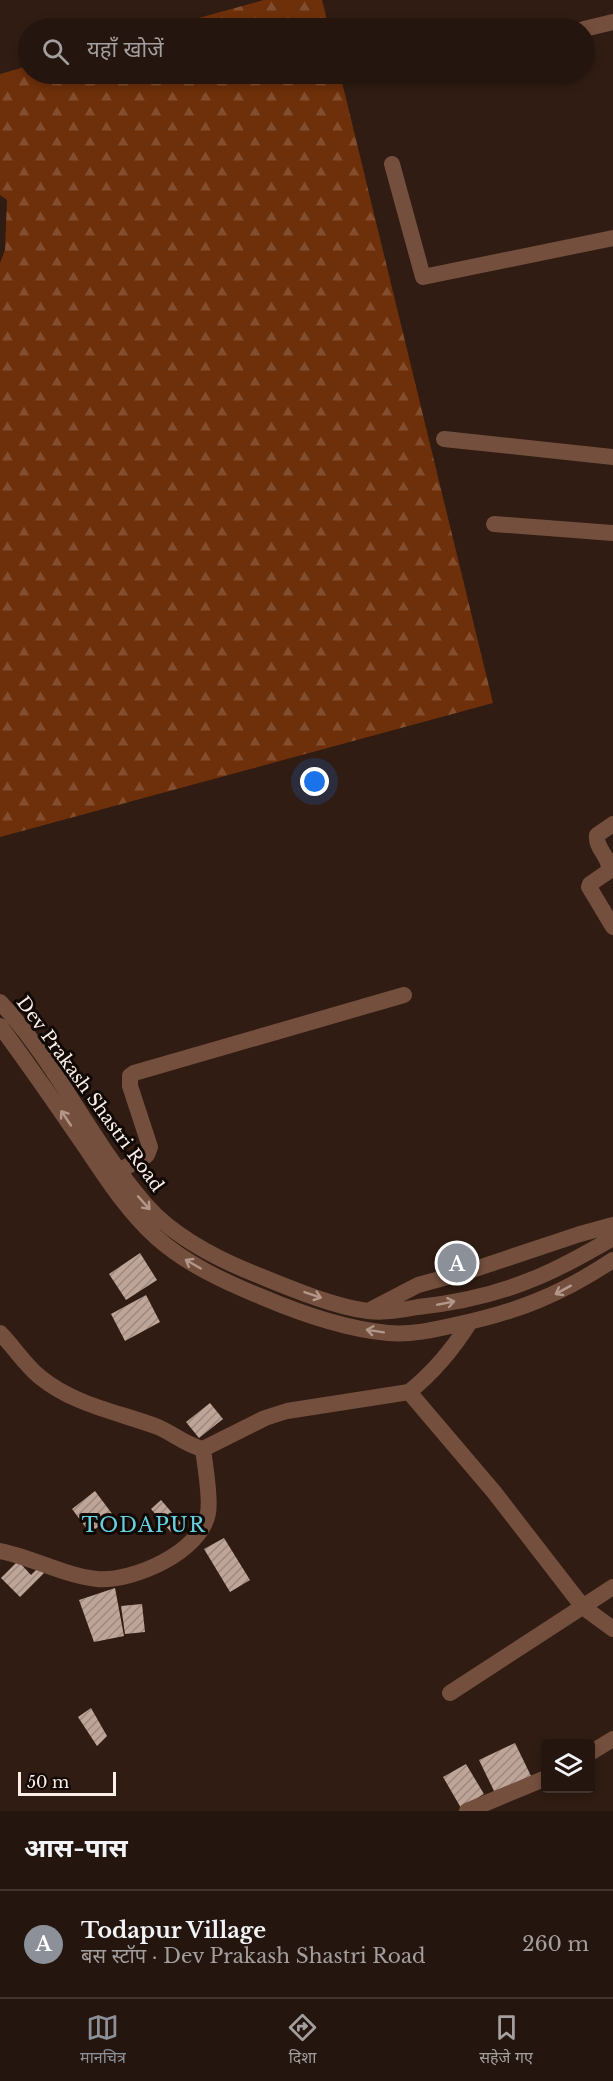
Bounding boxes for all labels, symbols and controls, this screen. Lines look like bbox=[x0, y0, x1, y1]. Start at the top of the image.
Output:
search box bbox=[18, 18, 595, 84]
icon: search bbox=[39, 35, 72, 68]
text: यहाँ खोजें bbox=[87, 36, 163, 63]
your location bbox=[300, 767, 329, 796]
street label: Dev Prakash Shastri Road bbox=[12, 992, 168, 1196]
one-way arrow bbox=[60, 1111, 72, 1127]
one-way arrow bbox=[137, 1195, 151, 1210]
pin: A bbox=[438, 1240, 476, 1286]
one-way arrow bbox=[185, 1257, 202, 1269]
one-way arrow bbox=[554, 1285, 572, 1296]
one-way arrow bbox=[303, 1291, 322, 1302]
one-way arrow bbox=[436, 1297, 456, 1308]
one-way arrow bbox=[366, 1325, 385, 1336]
district label: TODAPUR bbox=[82, 1513, 206, 1537]
map controls bbox=[541, 1739, 595, 1793]
button: layers bbox=[541, 1739, 595, 1793]
scale bar bbox=[18, 1769, 116, 1796]
text: 50 m bbox=[27, 1772, 69, 1792]
text: आस-पास bbox=[24, 1832, 128, 1864]
text: Todapur Village bbox=[81, 1917, 266, 1944]
text: A bbox=[35, 1932, 52, 1956]
text: 260 m bbox=[522, 1932, 589, 1956]
text: बस स्टॉप · Dev Prakash Shastri Road bbox=[81, 1944, 426, 1968]
tab: मानचित्र bbox=[80, 2011, 126, 2070]
tab: दिशा bbox=[286, 2011, 319, 2070]
tab: सहेजे गए bbox=[479, 2011, 533, 2070]

